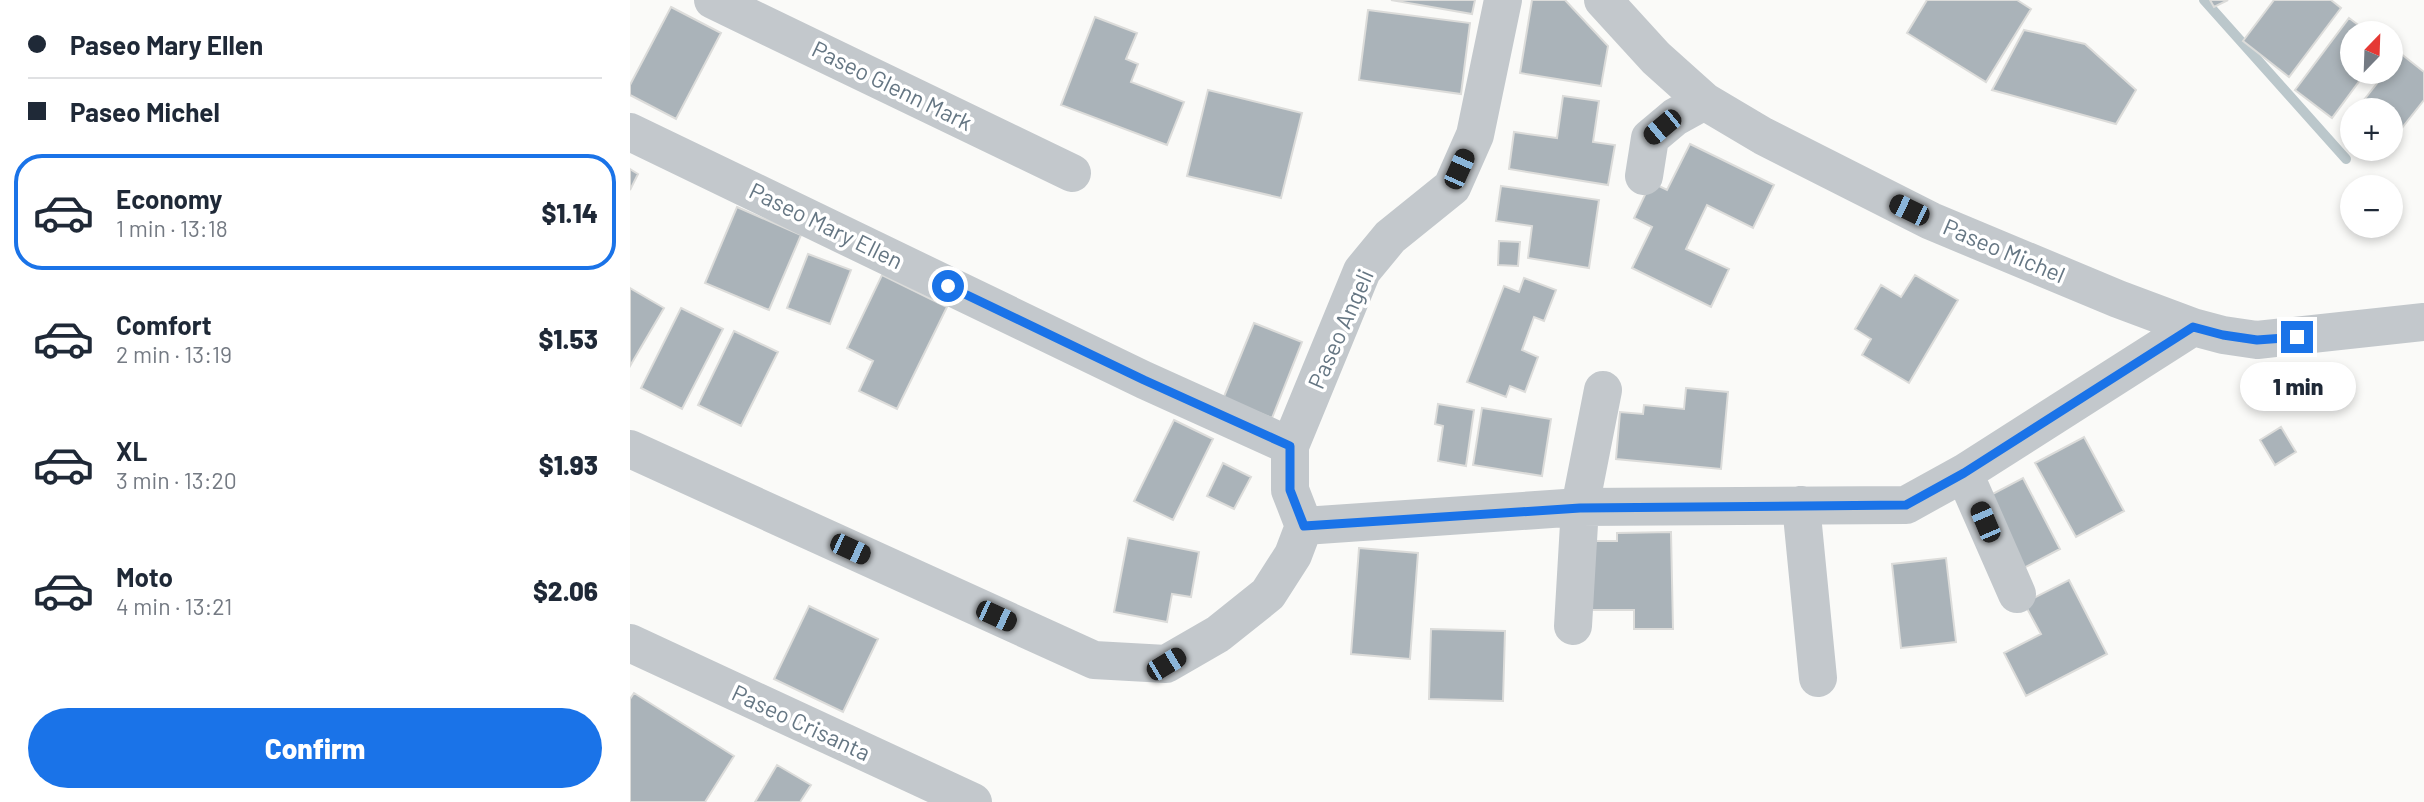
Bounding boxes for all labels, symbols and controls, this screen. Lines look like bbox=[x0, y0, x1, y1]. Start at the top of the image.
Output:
north arrow bbox=[2340, 21, 2403, 84]
map controls bbox=[2340, 21, 2403, 238]
text: Paseo Mary Ellen bbox=[70, 29, 263, 60]
street label: Paseo Glenn Mark bbox=[808, 34, 977, 136]
text: Paseo Michel bbox=[70, 96, 220, 127]
button: + bbox=[2340, 98, 2403, 161]
car bbox=[1640, 105, 1685, 149]
car bbox=[1441, 146, 1478, 192]
button: − bbox=[2340, 175, 2403, 238]
street label: Paseo Mary Ellen bbox=[745, 176, 908, 274]
icon: car bbox=[32, 181, 95, 244]
text: Economy bbox=[116, 183, 222, 214]
car bbox=[1886, 191, 1933, 229]
text: $1.14 bbox=[541, 197, 598, 228]
street label: Paseo Michel bbox=[1939, 212, 2070, 288]
text: 1 min · 13:18 bbox=[116, 214, 228, 242]
street label: Paseo Angeli bbox=[1301, 265, 1379, 393]
route start bbox=[932, 270, 964, 302]
icon: car bbox=[32, 307, 95, 370]
text: Comfort bbox=[116, 309, 212, 340]
route end bbox=[2281, 321, 2313, 353]
text: $1.53 bbox=[538, 323, 598, 354]
text: 2 min · 13:19 bbox=[116, 340, 232, 368]
callout: 1 min bbox=[2239, 362, 2355, 410]
text: 1 min bbox=[2273, 372, 2323, 400]
icon: car bbox=[32, 433, 95, 496]
text: XL bbox=[116, 435, 147, 466]
text: $1.93 bbox=[539, 449, 598, 480]
text: 3 min · 13:20 bbox=[116, 466, 237, 494]
car bbox=[1968, 499, 2003, 545]
car bbox=[827, 531, 874, 567]
icon: car bbox=[32, 559, 95, 622]
text: Moto bbox=[116, 561, 173, 592]
text: $2.06 bbox=[533, 575, 598, 606]
text: 4 min · 13:21 bbox=[116, 592, 232, 620]
car bbox=[973, 598, 1020, 634]
car bbox=[1143, 644, 1190, 684]
street label: Paseo Crisanta bbox=[728, 678, 875, 766]
button: Confirm bbox=[28, 708, 602, 788]

